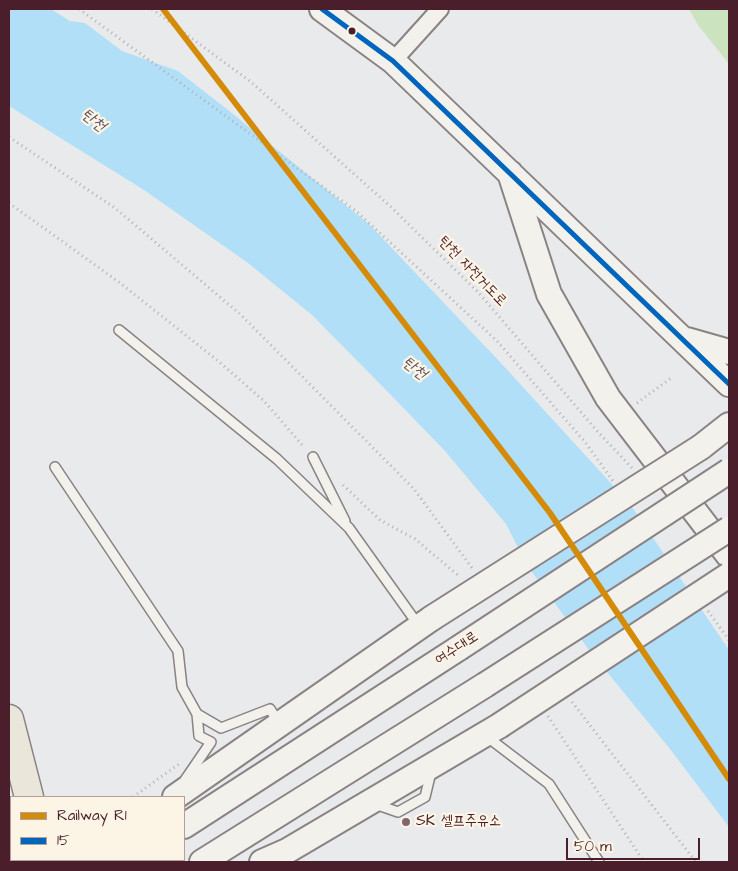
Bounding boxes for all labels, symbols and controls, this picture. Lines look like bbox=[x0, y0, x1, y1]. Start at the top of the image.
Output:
unlabelled marker bbox=[347, 26, 357, 36]
water label: 탄천 bbox=[77, 106, 109, 136]
street label: 탄천 자전거도로 bbox=[434, 233, 510, 311]
water label: 탄천 bbox=[398, 354, 430, 384]
street label: 여수대로 bbox=[432, 628, 482, 670]
legend bbox=[10, 796, 185, 861]
text: Railway R1 bbox=[57, 805, 127, 826]
place label: SK 셀프주유소 bbox=[416, 813, 501, 831]
marker: SK 셀프주유소 bbox=[400, 816, 412, 828]
scale bar bbox=[568, 828, 702, 860]
text: 15 bbox=[57, 830, 70, 851]
text: 50 m bbox=[574, 836, 612, 857]

